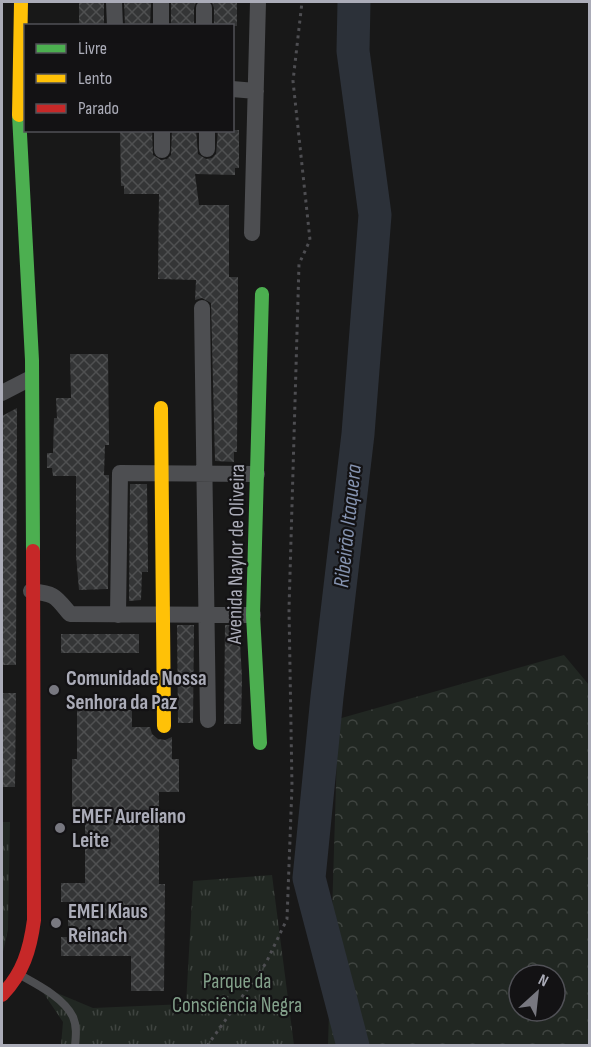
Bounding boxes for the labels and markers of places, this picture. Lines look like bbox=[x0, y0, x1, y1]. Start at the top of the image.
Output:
place label: Comunidade Nossa Senhora da Paz bbox=[66, 666, 207, 715]
marker: Comunidade Nossa Senhora da Paz bbox=[47, 683, 61, 697]
place label: EMEF Aureliano Leite bbox=[72, 804, 186, 853]
marker: EMEF Aureliano Leite bbox=[53, 821, 67, 835]
place label: EMEI Klaus Reinach bbox=[68, 899, 148, 948]
marker: EMEI Klaus Reinach bbox=[49, 916, 63, 930]

